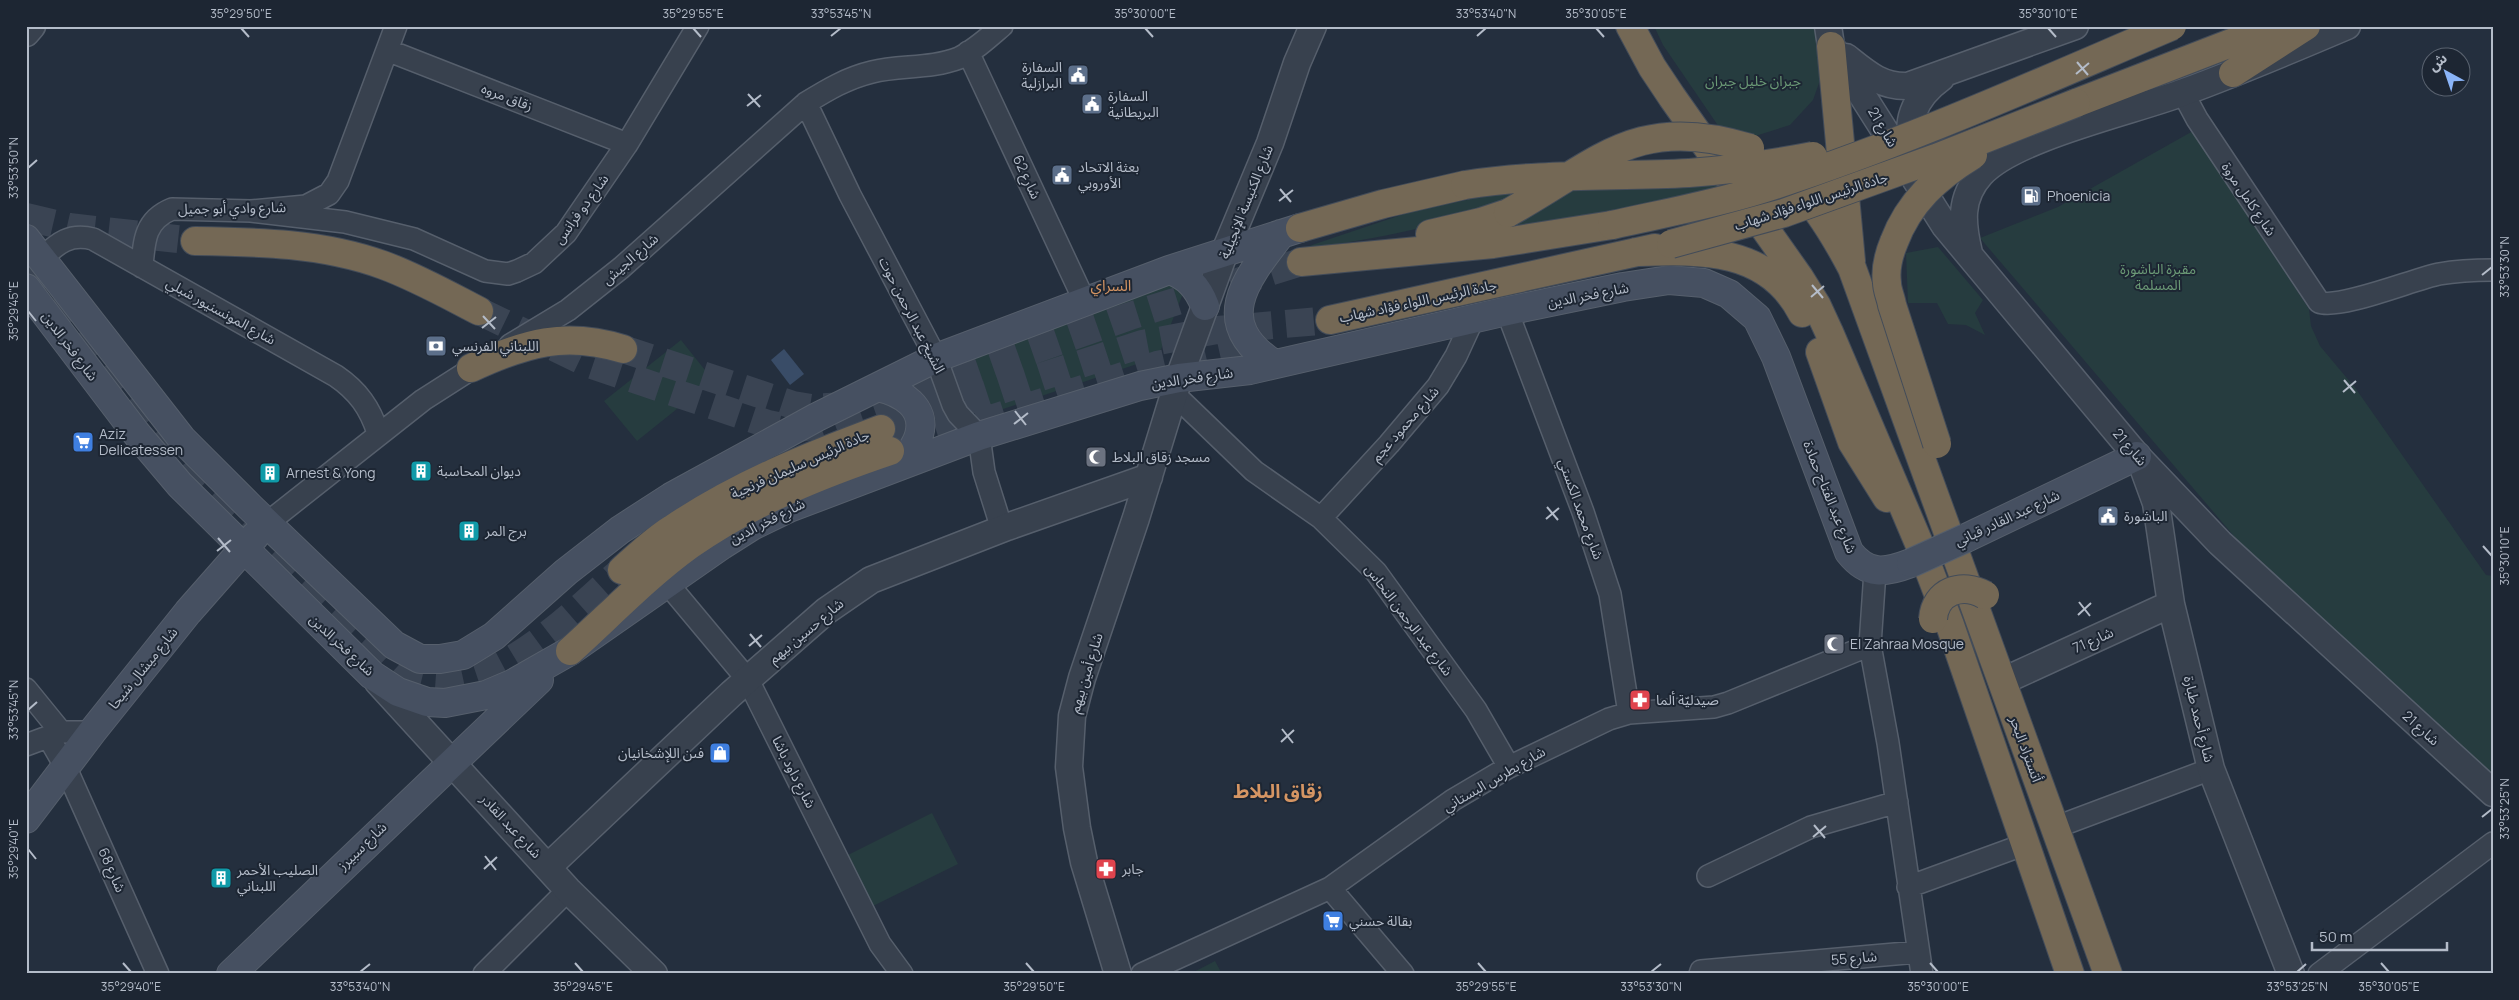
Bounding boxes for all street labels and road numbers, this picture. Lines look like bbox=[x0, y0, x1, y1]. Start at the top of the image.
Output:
street label: زقاق مروه bbox=[479, 78, 536, 115]
street label: شارع 21 bbox=[1862, 103, 1903, 151]
street label: شارع الكنيسة الإنجيلية bbox=[1214, 142, 1279, 262]
street label: شارع 62 bbox=[1007, 152, 1046, 203]
street label: شارع كامل مروة bbox=[2216, 158, 2281, 240]
street label: جادة الرئيس اللواء فؤاد شهاب bbox=[1732, 167, 1890, 234]
street label: شارع دو فرانس bbox=[549, 170, 614, 249]
street label: شارع وادي أبو جميل bbox=[178, 197, 286, 220]
street label: شارع الجيش bbox=[597, 229, 663, 290]
street label: الشيخ عبد الرحمن حوت bbox=[873, 253, 950, 377]
street label: شارع المونسنيور شبلي bbox=[162, 273, 279, 350]
street label: جادة الرئيس اللواء فؤاد شهاب bbox=[1337, 275, 1498, 326]
street label: شارع فخر الدين bbox=[1546, 277, 1631, 314]
street label: شارع فخر الدين bbox=[36, 307, 103, 386]
street label: شارع فخر الدين bbox=[1150, 362, 1234, 395]
street label: شارع محمود عجم bbox=[1366, 382, 1444, 467]
street label: جادة الرئيس سليمان فرنجية bbox=[727, 424, 872, 503]
street label: شارع 21 bbox=[2107, 424, 2152, 471]
street label: شارع عبد الفتاح حمادة bbox=[1797, 438, 1862, 557]
street label: شارع محمد الكستي bbox=[1552, 456, 1609, 563]
street label: شارع عبد القادر قباني bbox=[1951, 485, 2063, 552]
street label: شارع فخر الدين bbox=[726, 493, 809, 550]
street label: شارع عبد الرحمن النحاس bbox=[1360, 560, 1458, 681]
street label: شارع حسين بيهم bbox=[764, 594, 848, 669]
street label: شارع فخر الدين bbox=[304, 610, 379, 681]
street label: شارع 71 bbox=[2069, 622, 2117, 659]
street label: شارع ميشال شيحا bbox=[104, 623, 183, 714]
street label: شارع أمين بيهم bbox=[1064, 630, 1109, 716]
street label: شارع أحمد طبارة bbox=[2178, 674, 2219, 765]
street label: شارع 21 bbox=[2397, 706, 2444, 751]
street label: أتستراد البحر bbox=[2005, 712, 2047, 785]
street label: شارع داود باشا bbox=[766, 732, 821, 812]
street label: شارع بطرس البستاني bbox=[1439, 741, 1550, 818]
street label: شارع عبد القادر bbox=[474, 788, 546, 863]
street label: شارع سبيرز bbox=[332, 817, 392, 876]
street label: شارع 68 bbox=[92, 845, 131, 896]
street label: شارع 55 bbox=[1830, 946, 1878, 971]

